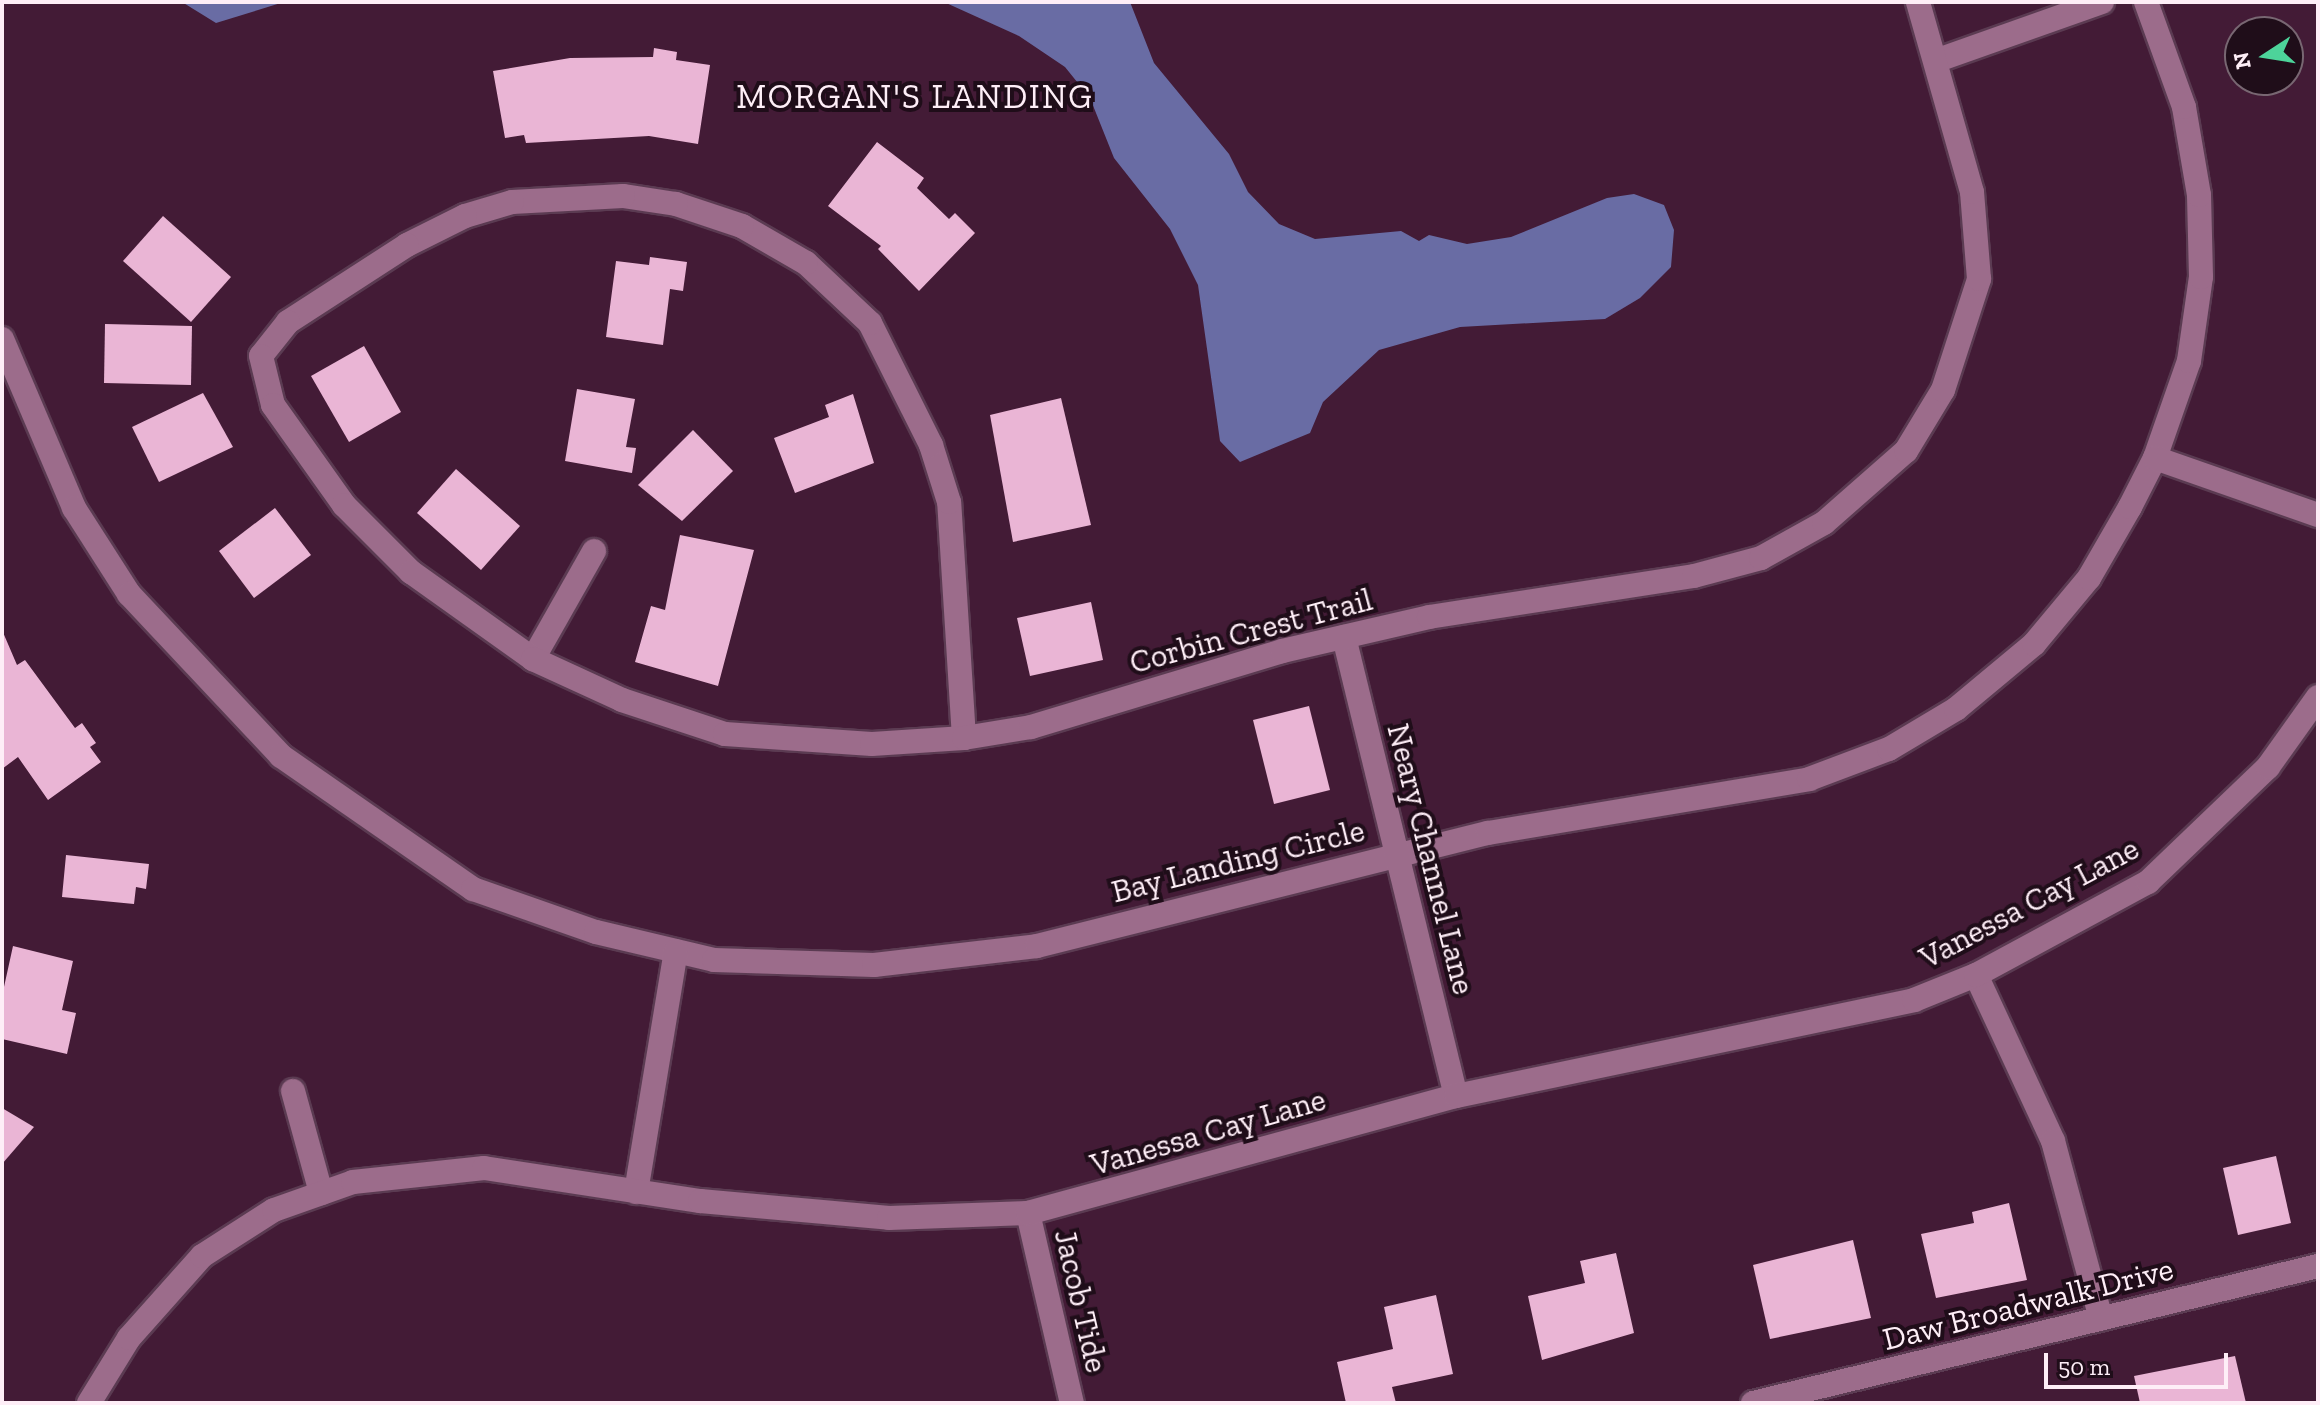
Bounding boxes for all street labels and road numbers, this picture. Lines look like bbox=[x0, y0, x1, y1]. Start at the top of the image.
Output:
street label: Corbin Crest Trail bbox=[1125, 580, 1377, 682]
street label: Neary Channel Lane bbox=[1379, 719, 1483, 999]
street label: Bay Landing Circle bbox=[1107, 811, 1369, 911]
street label: Vanessa Cay Lane bbox=[1912, 829, 2146, 977]
street label: Vanessa Cay Lane bbox=[1086, 1080, 1330, 1184]
street label: Jacob Tide bbox=[1046, 1225, 1116, 1377]
street label: Daw Broadwalk Drive bbox=[1878, 1249, 2178, 1359]

